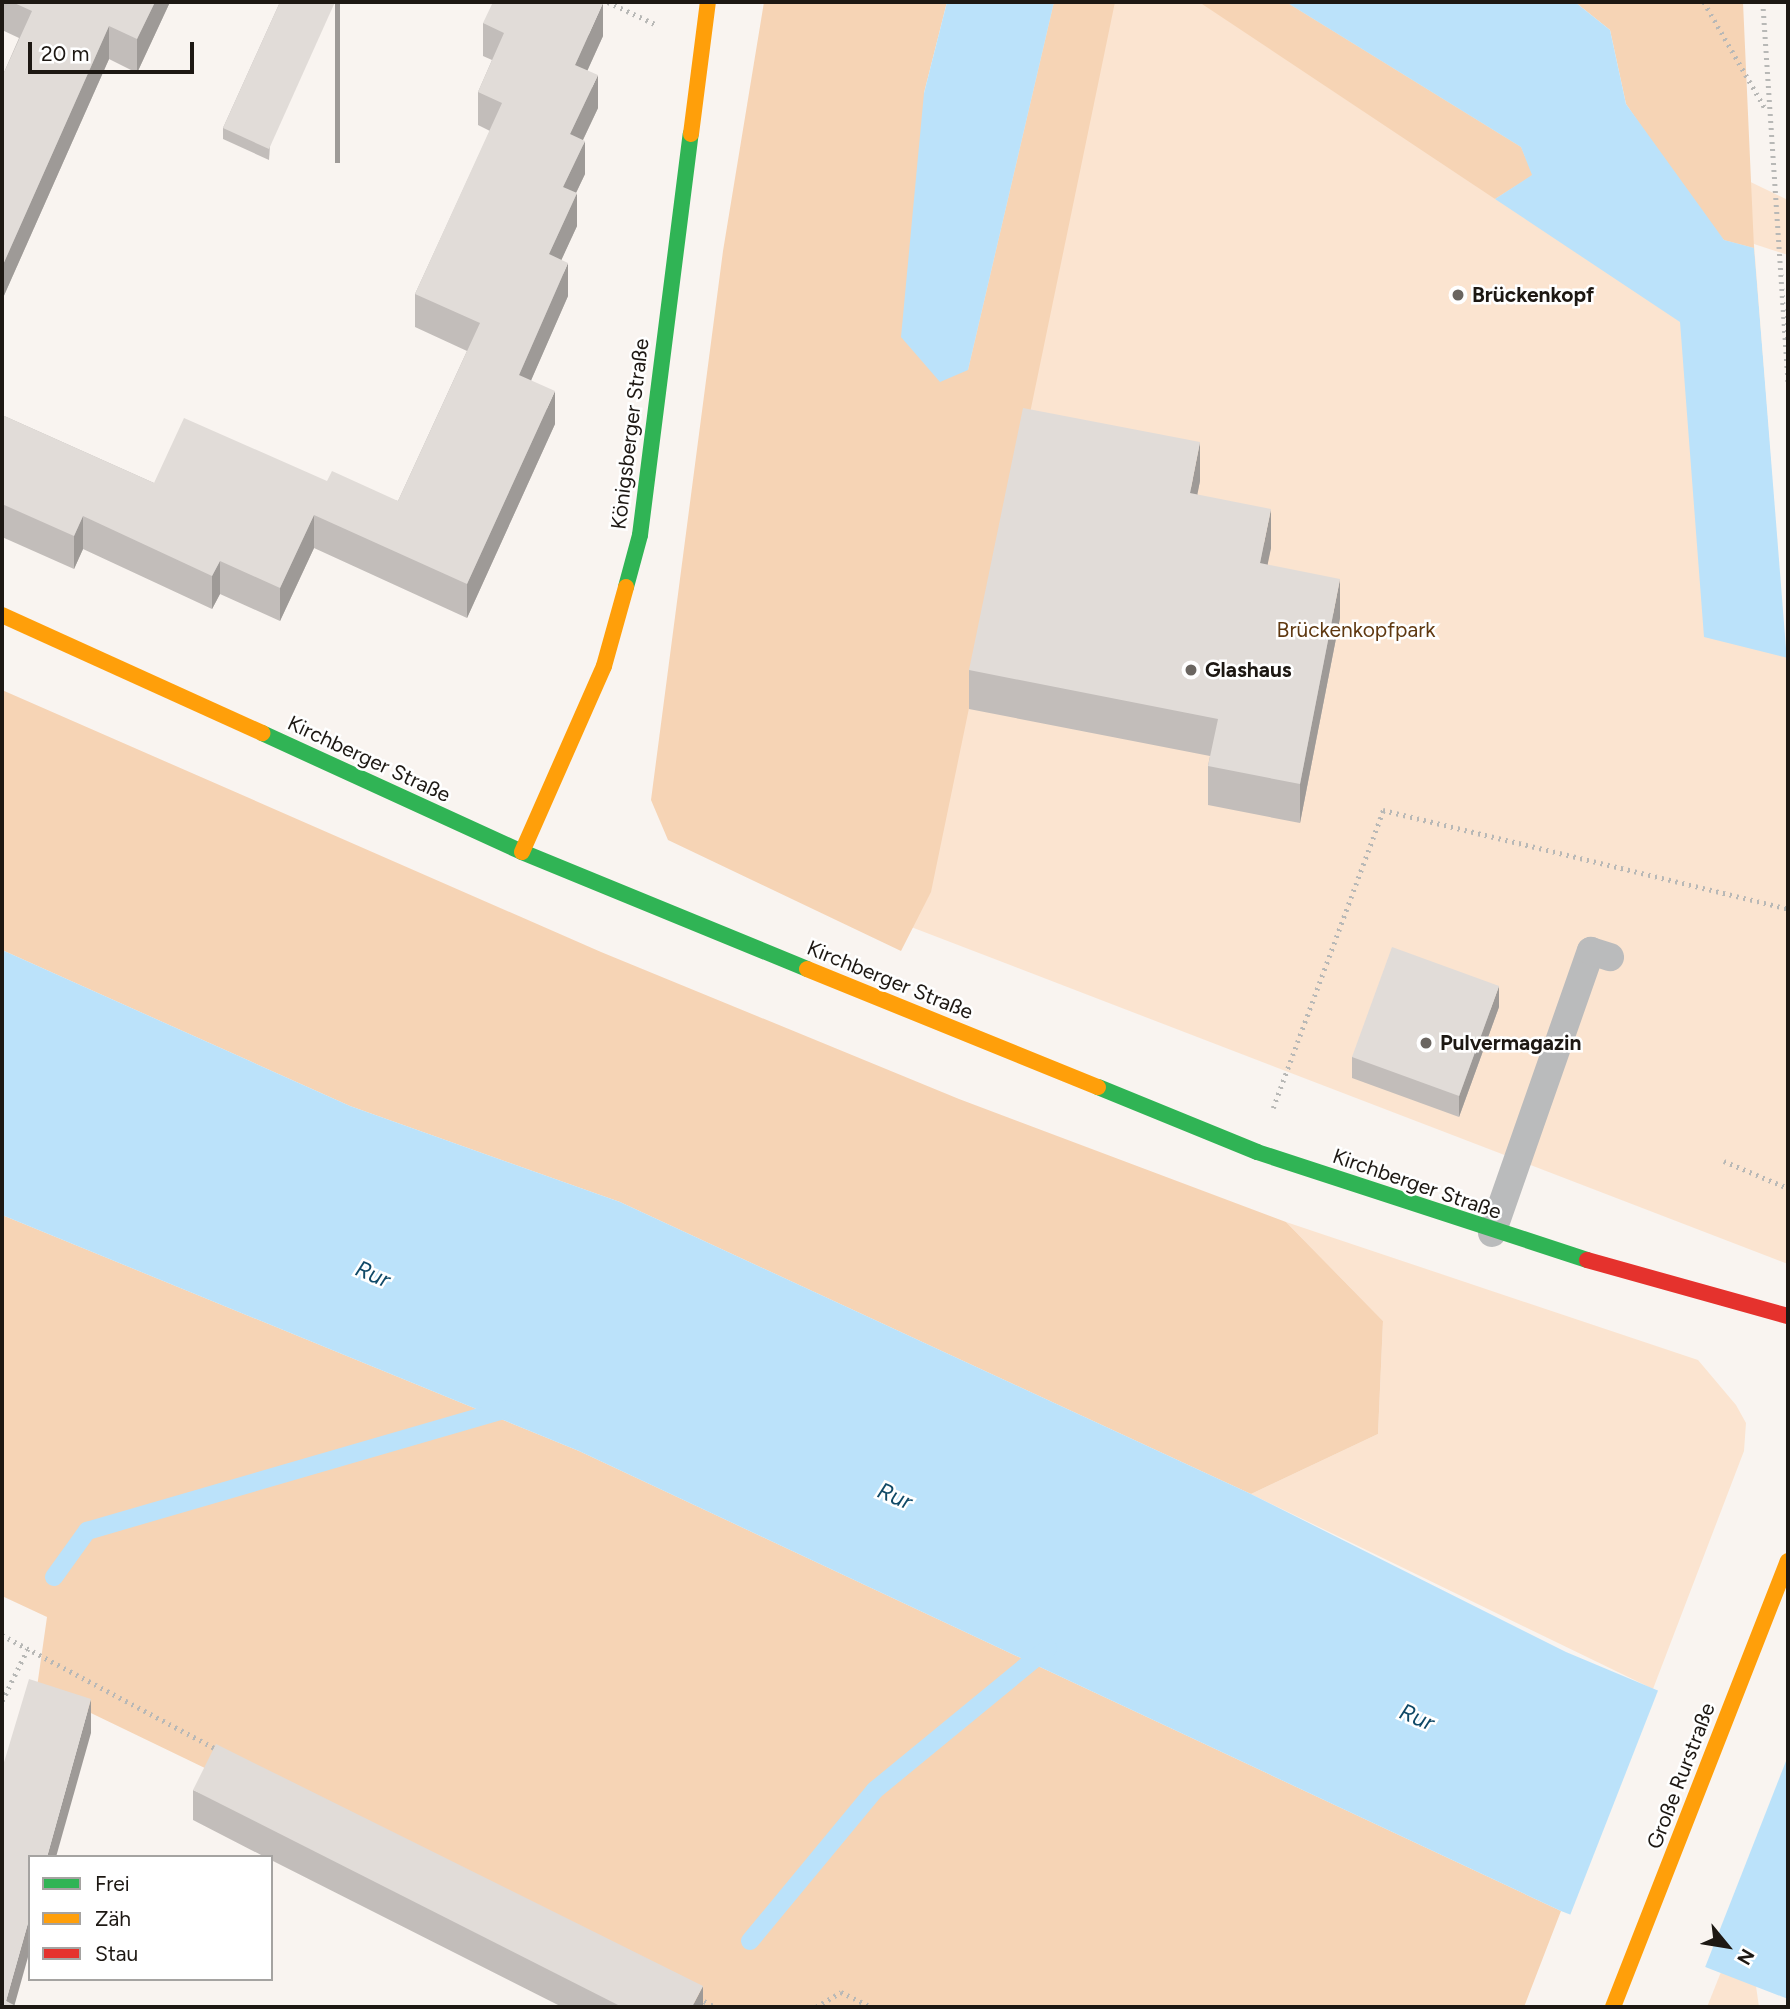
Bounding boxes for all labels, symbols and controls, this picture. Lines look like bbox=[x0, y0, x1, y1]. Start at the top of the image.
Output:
scale bar bbox=[32, 28, 198, 72]
text: 20 m bbox=[41, 41, 89, 66]
place label: Brückenkopf bbox=[1472, 282, 1594, 308]
marker: Brückenkopf bbox=[1450, 287, 1466, 303]
street label: Königsberger Straße bbox=[606, 337, 654, 531]
park label: Brückenkopfpark bbox=[1277, 617, 1435, 643]
place label: Glashaus bbox=[1205, 657, 1292, 683]
marker: Glashaus bbox=[1183, 662, 1199, 678]
street label: Kirchberger Straße bbox=[284, 710, 454, 808]
street label: Kirchberger Straße bbox=[803, 935, 977, 1025]
place label: Pulvermagazin bbox=[1440, 1030, 1581, 1056]
marker: Pulvermagazin bbox=[1418, 1035, 1434, 1051]
street label: Kirchberger Straße bbox=[1329, 1143, 1505, 1225]
water label: Rur bbox=[351, 1254, 395, 1294]
water label: Rur bbox=[873, 1476, 917, 1516]
water label: Rur bbox=[1395, 1697, 1439, 1737]
street label: Große Rurstraße bbox=[1642, 1699, 1720, 1853]
legend bbox=[28, 1855, 273, 1981]
text: Frei bbox=[95, 1871, 130, 1896]
text: Zäh bbox=[95, 1906, 131, 1931]
north arrow bbox=[1692, 1911, 1762, 1981]
text: Stau bbox=[95, 1941, 138, 1966]
text: N bbox=[1732, 1945, 1759, 1969]

